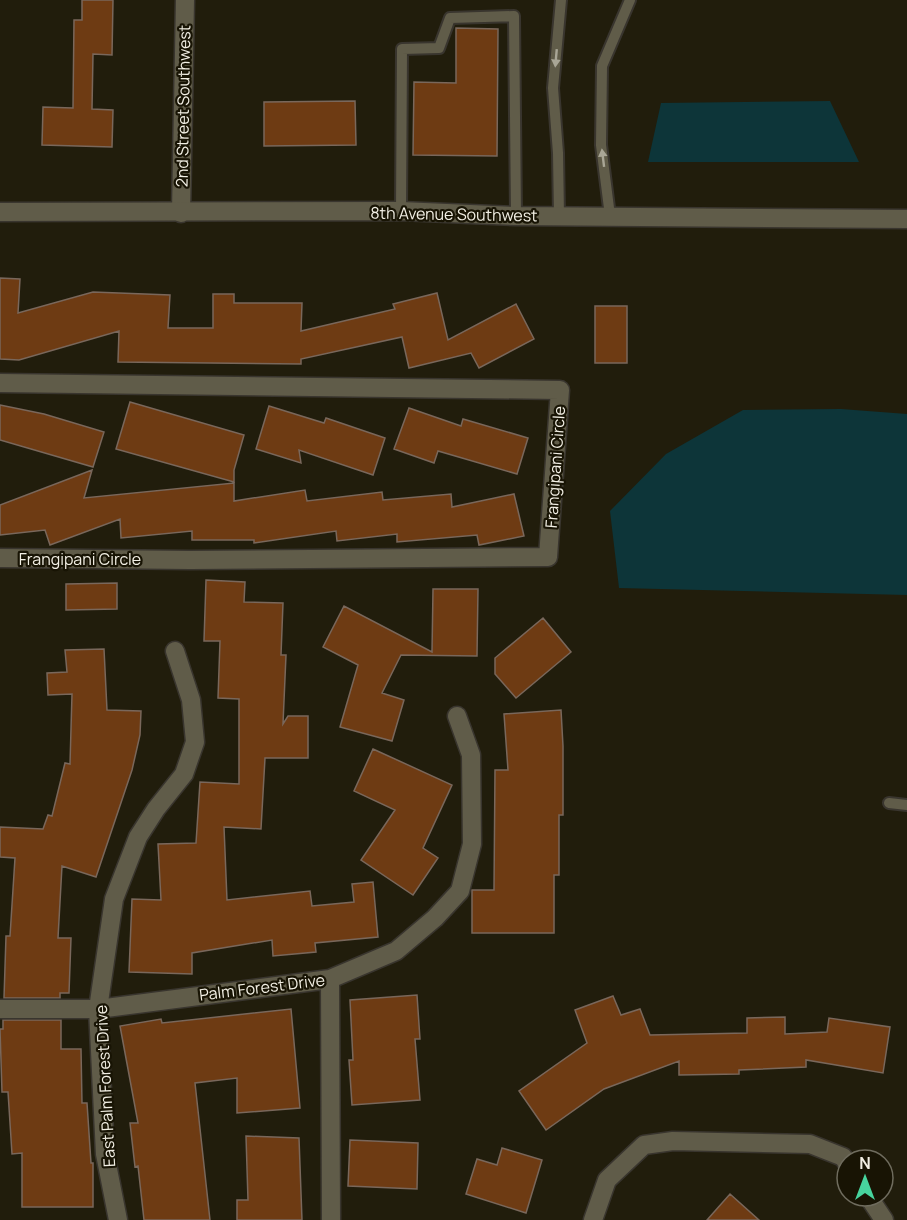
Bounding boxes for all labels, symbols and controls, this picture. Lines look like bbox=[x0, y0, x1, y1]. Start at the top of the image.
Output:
street label: 2nd Street Southwest bbox=[171, 25, 195, 187]
one-way arrow bbox=[551, 49, 561, 68]
one-way arrow bbox=[598, 149, 607, 168]
street label: 8th Avenue Southwest bbox=[370, 202, 538, 226]
street label: Frangipani Circle bbox=[540, 405, 570, 529]
street label: Frangipani Circle bbox=[19, 548, 141, 570]
street label: Palm Forest Drive bbox=[198, 968, 326, 1006]
street label: East Palm Forest Drive bbox=[90, 1004, 120, 1168]
north arrow bbox=[835, 1148, 895, 1208]
text: N bbox=[859, 1152, 871, 1174]

